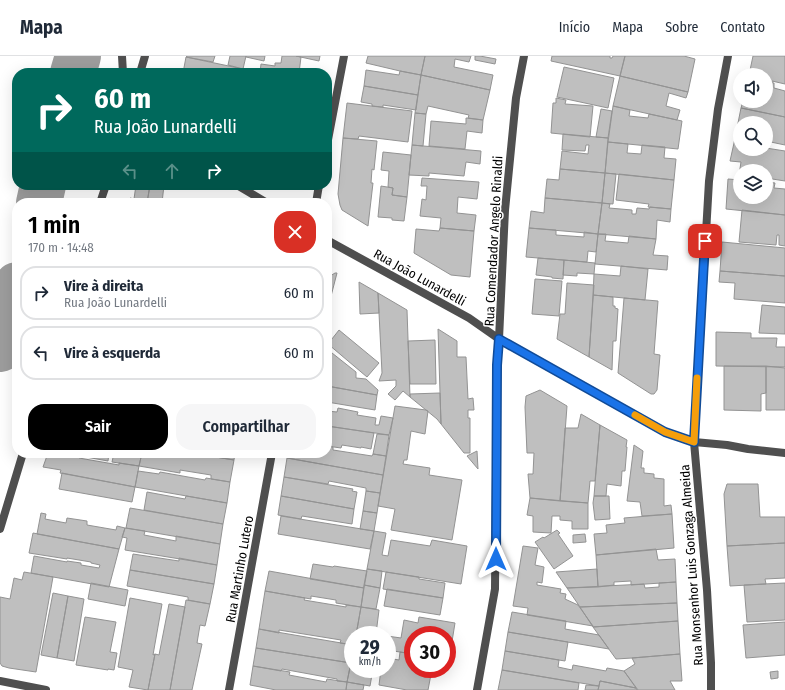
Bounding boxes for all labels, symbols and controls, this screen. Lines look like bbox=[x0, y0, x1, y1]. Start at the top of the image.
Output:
text: Mapa bbox=[20, 16, 63, 39]
text: Início bbox=[559, 19, 590, 36]
text: Mapa bbox=[612, 19, 643, 36]
text: Sobre bbox=[665, 19, 698, 36]
text: Contato bbox=[720, 19, 765, 36]
map controls bbox=[733, 68, 773, 204]
button: sound bbox=[733, 68, 773, 108]
text: 60 m bbox=[94, 82, 151, 115]
icon: right bbox=[28, 84, 80, 136]
text: Rua João Lunardelli bbox=[94, 116, 237, 138]
button: search bbox=[733, 116, 773, 156]
street label: Rua Comendador Angelo Rinaldi bbox=[482, 155, 505, 327]
icon: left bbox=[119, 160, 141, 182]
icon: ahead bbox=[161, 160, 183, 182]
icon: right bbox=[203, 160, 225, 182]
button: layers bbox=[733, 164, 773, 204]
text: 1 min bbox=[28, 211, 80, 239]
button: close bbox=[274, 211, 316, 253]
pin bbox=[688, 224, 722, 258]
icon: arrive bbox=[694, 230, 716, 252]
text: 170 m · 14:48 bbox=[28, 240, 94, 255]
street label: Rua João Lunardelli bbox=[371, 246, 468, 309]
text: Vire à direita bbox=[64, 277, 143, 295]
icon: right bbox=[30, 282, 52, 304]
text: 60 m bbox=[284, 284, 314, 302]
text: Rua João Lunardelli bbox=[64, 295, 167, 310]
icon: left bbox=[30, 342, 52, 364]
text: Vire à esquerda bbox=[64, 344, 161, 362]
text: 60 m bbox=[284, 344, 314, 362]
button: Sair bbox=[28, 404, 168, 450]
button: Compartilhar bbox=[176, 404, 316, 450]
street label: Rua Monsenhor Luis Gonzaga Almeida bbox=[677, 464, 706, 666]
street label: Rua Martinho Lutero bbox=[223, 514, 256, 624]
position arrow bbox=[475, 538, 517, 580]
speed limit sign: 30 bbox=[404, 626, 456, 678]
text: 29 bbox=[360, 635, 380, 659]
text: km/h bbox=[359, 656, 381, 668]

